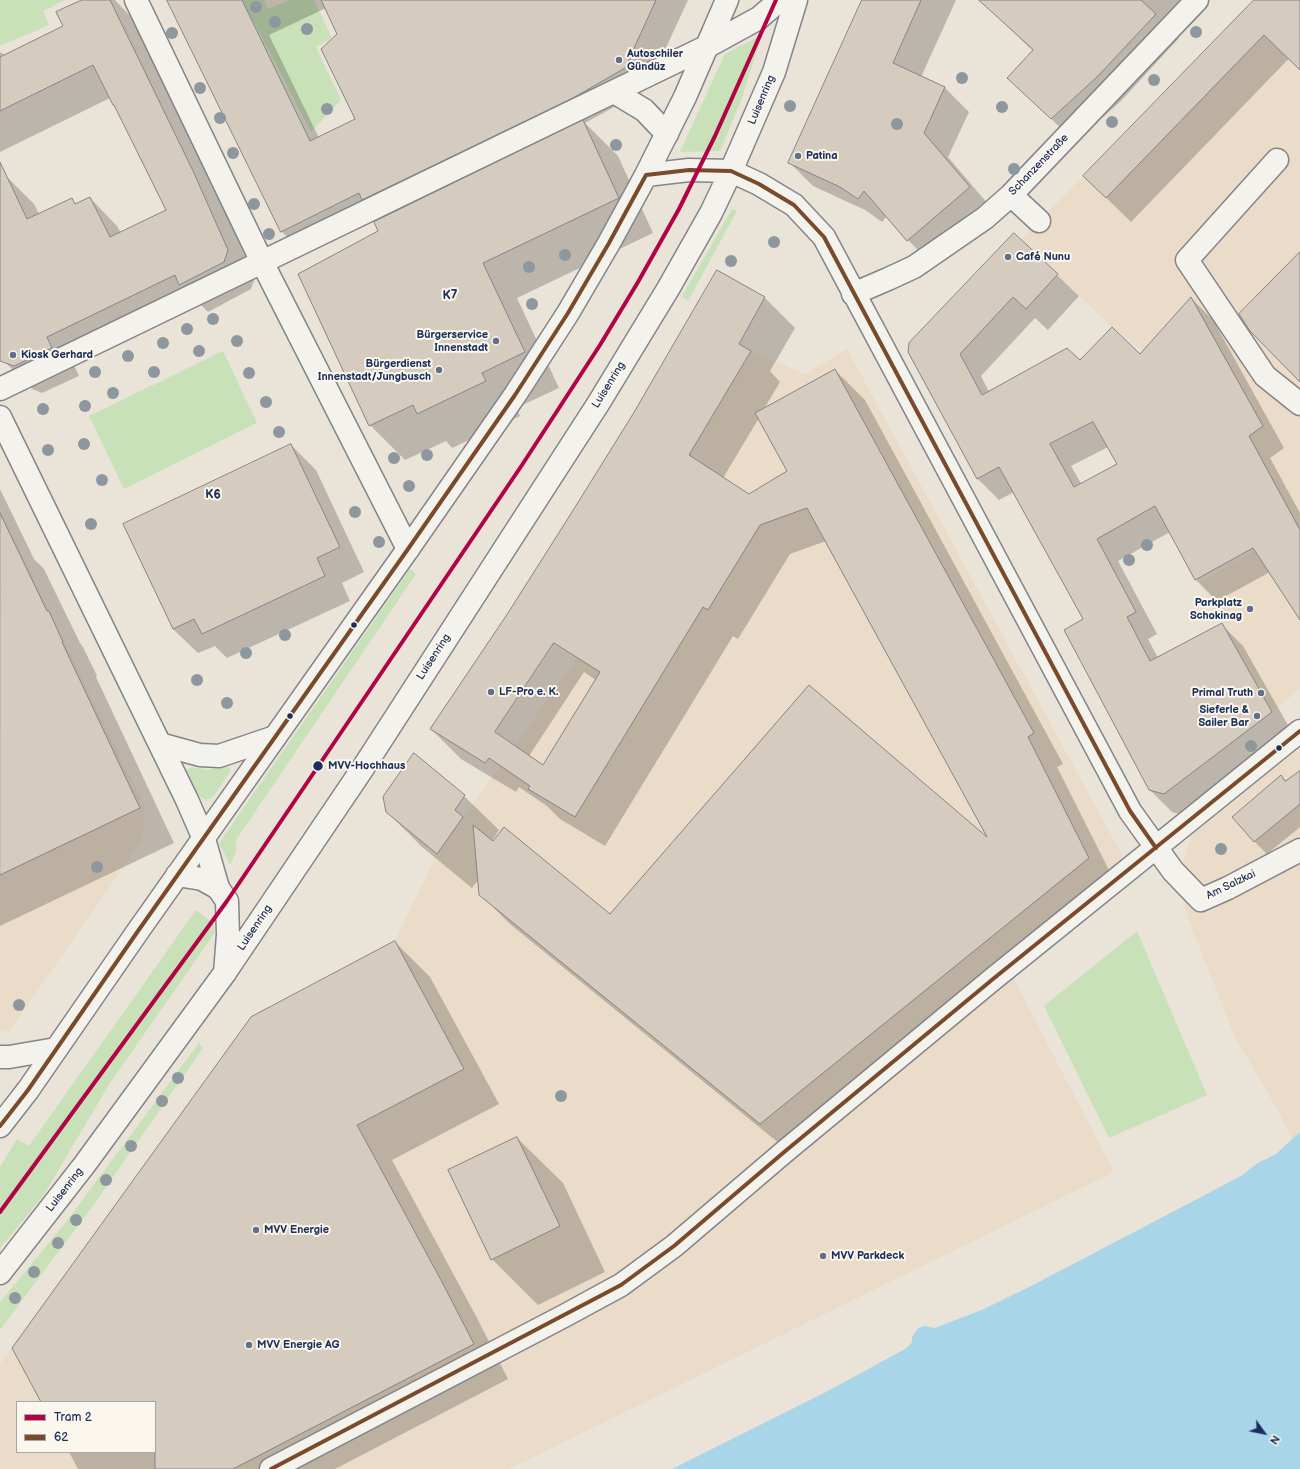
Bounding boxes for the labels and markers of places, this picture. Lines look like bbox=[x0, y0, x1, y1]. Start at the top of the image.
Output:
place label: Autoschiler Gündüz bbox=[627, 47, 683, 73]
marker: Autoschiler Gündüz bbox=[614, 55, 624, 65]
place label: Patina bbox=[806, 149, 838, 163]
marker: Patina bbox=[793, 151, 803, 161]
place label: Café Nunu bbox=[1016, 250, 1070, 264]
marker: Café Nunu bbox=[1003, 252, 1013, 262]
place label: Bürgerservice Innenstadt bbox=[417, 328, 488, 354]
marker: Bürgerservice Innenstadt bbox=[491, 336, 501, 346]
place label: Kiosk Gerhard bbox=[21, 348, 93, 362]
marker: Kiosk Gerhard bbox=[8, 350, 18, 360]
place label: Bürgerdienst Innenstadt/Jungbusch bbox=[318, 357, 431, 383]
marker: Bürgerdienst Innenstadt/Jungbusch bbox=[434, 365, 444, 375]
place label: Parkplatz Schokinag bbox=[1190, 596, 1242, 622]
marker: Parkplatz Schokinag bbox=[1245, 604, 1255, 614]
unlabelled marker bbox=[349, 620, 359, 630]
place label: LF-Pro e. K. bbox=[499, 685, 558, 699]
place label: Primal Truth bbox=[1192, 686, 1253, 700]
marker: LF-Pro e. K. bbox=[486, 687, 496, 697]
marker: Primal Truth bbox=[1256, 688, 1266, 698]
place label: Sieferle & Sailer Bar bbox=[1198, 703, 1249, 729]
unlabelled marker bbox=[285, 711, 295, 721]
marker: Sieferle & Sailer Bar bbox=[1252, 711, 1262, 721]
unlabelled marker bbox=[1274, 743, 1284, 753]
marker: MVV-Hochhaus bbox=[311, 759, 325, 773]
place label: MVV-Hochhaus bbox=[328, 759, 405, 773]
place label: MVV Energie bbox=[264, 1223, 329, 1237]
marker: MVV Energie bbox=[251, 1225, 261, 1235]
place label: MVV Parkdeck bbox=[831, 1249, 904, 1263]
marker: MVV Parkdeck bbox=[818, 1251, 828, 1261]
place label: MVV Energie AG bbox=[257, 1338, 340, 1352]
marker: MVV Energie AG bbox=[244, 1340, 254, 1350]

